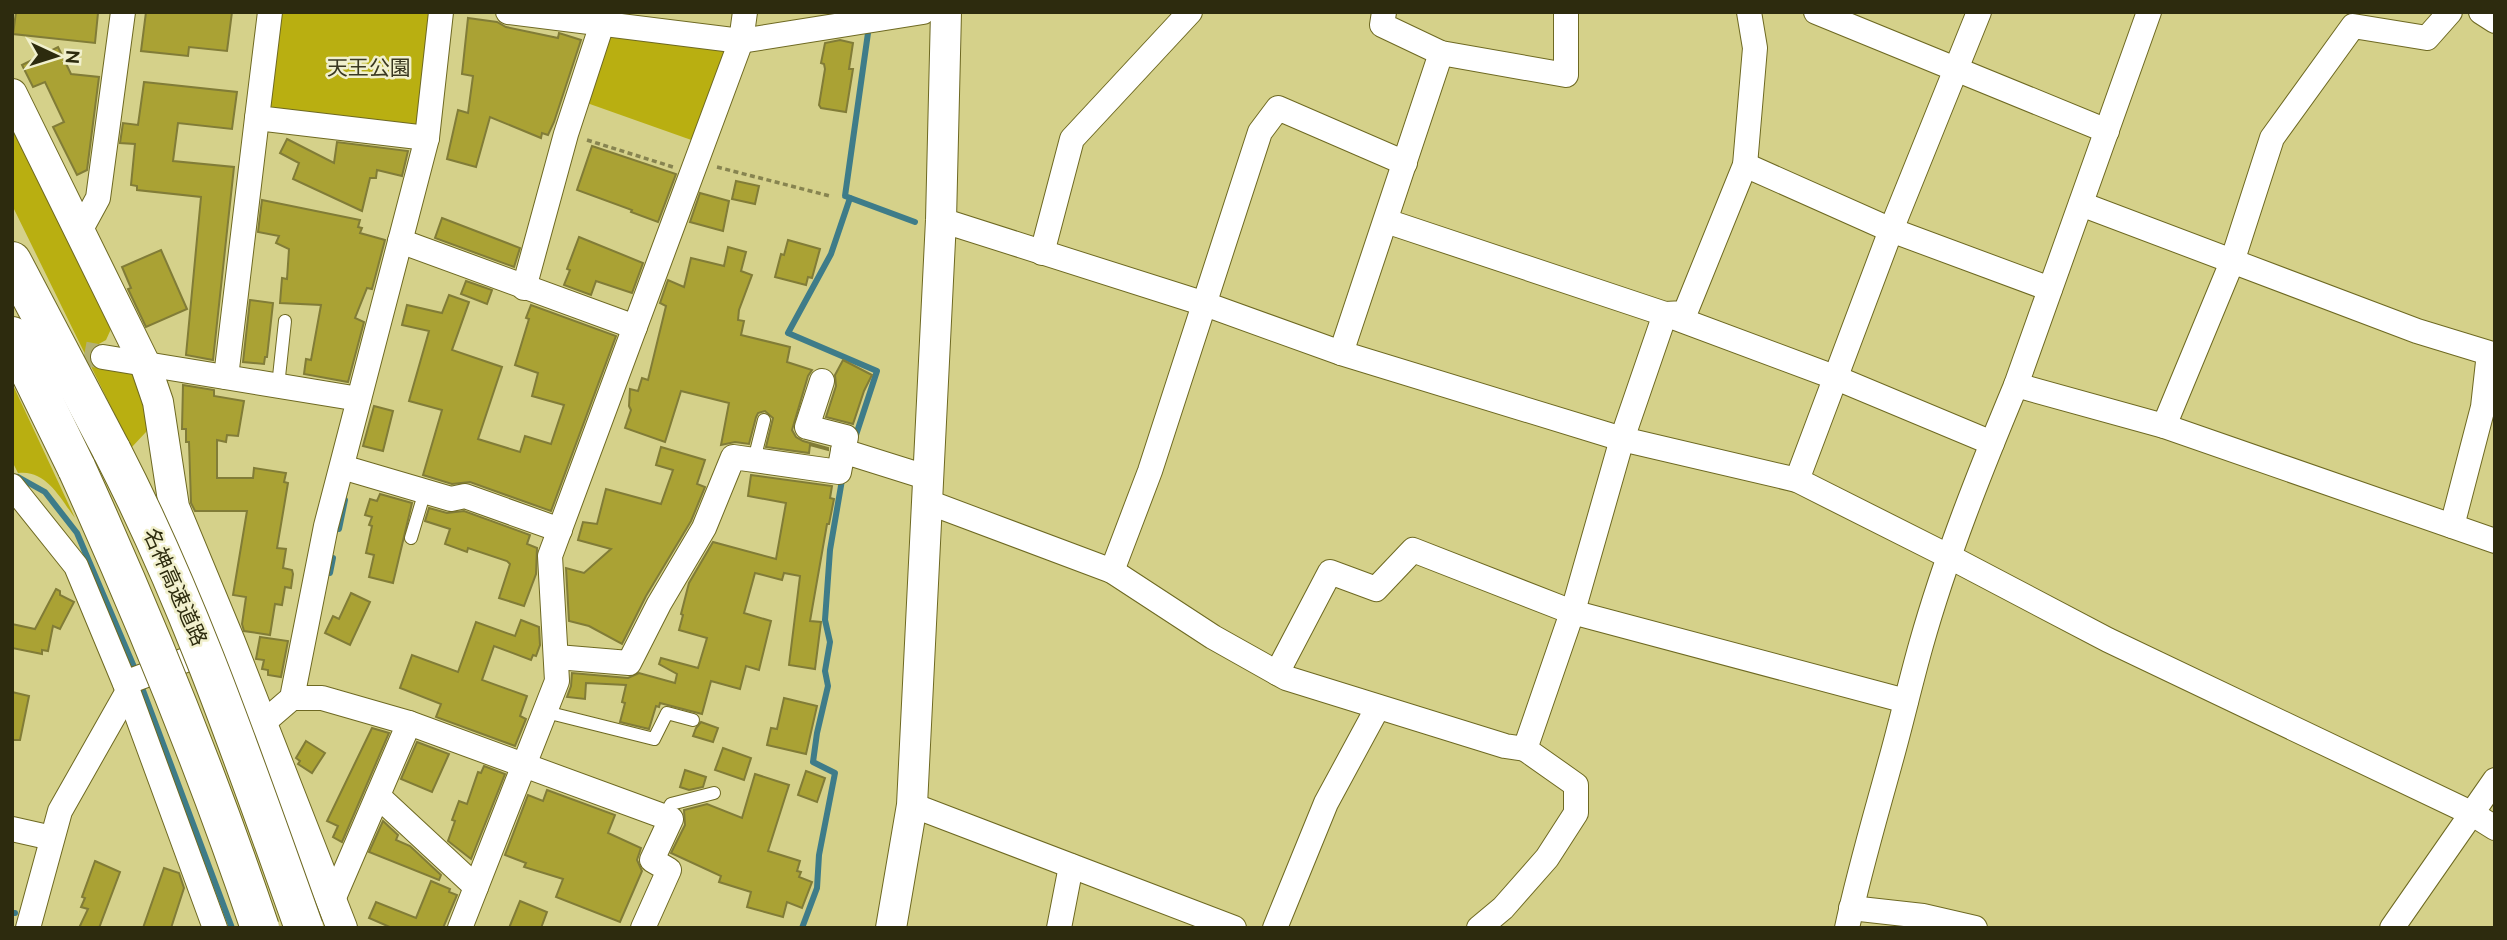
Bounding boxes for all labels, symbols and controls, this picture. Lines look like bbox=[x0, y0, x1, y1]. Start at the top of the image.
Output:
north arrow bbox=[21, 21, 91, 91]
text: N bbox=[61, 49, 84, 65]
park label: 天王公園 bbox=[327, 55, 411, 79]
street label: 名神高速道路 bbox=[139, 524, 213, 649]

